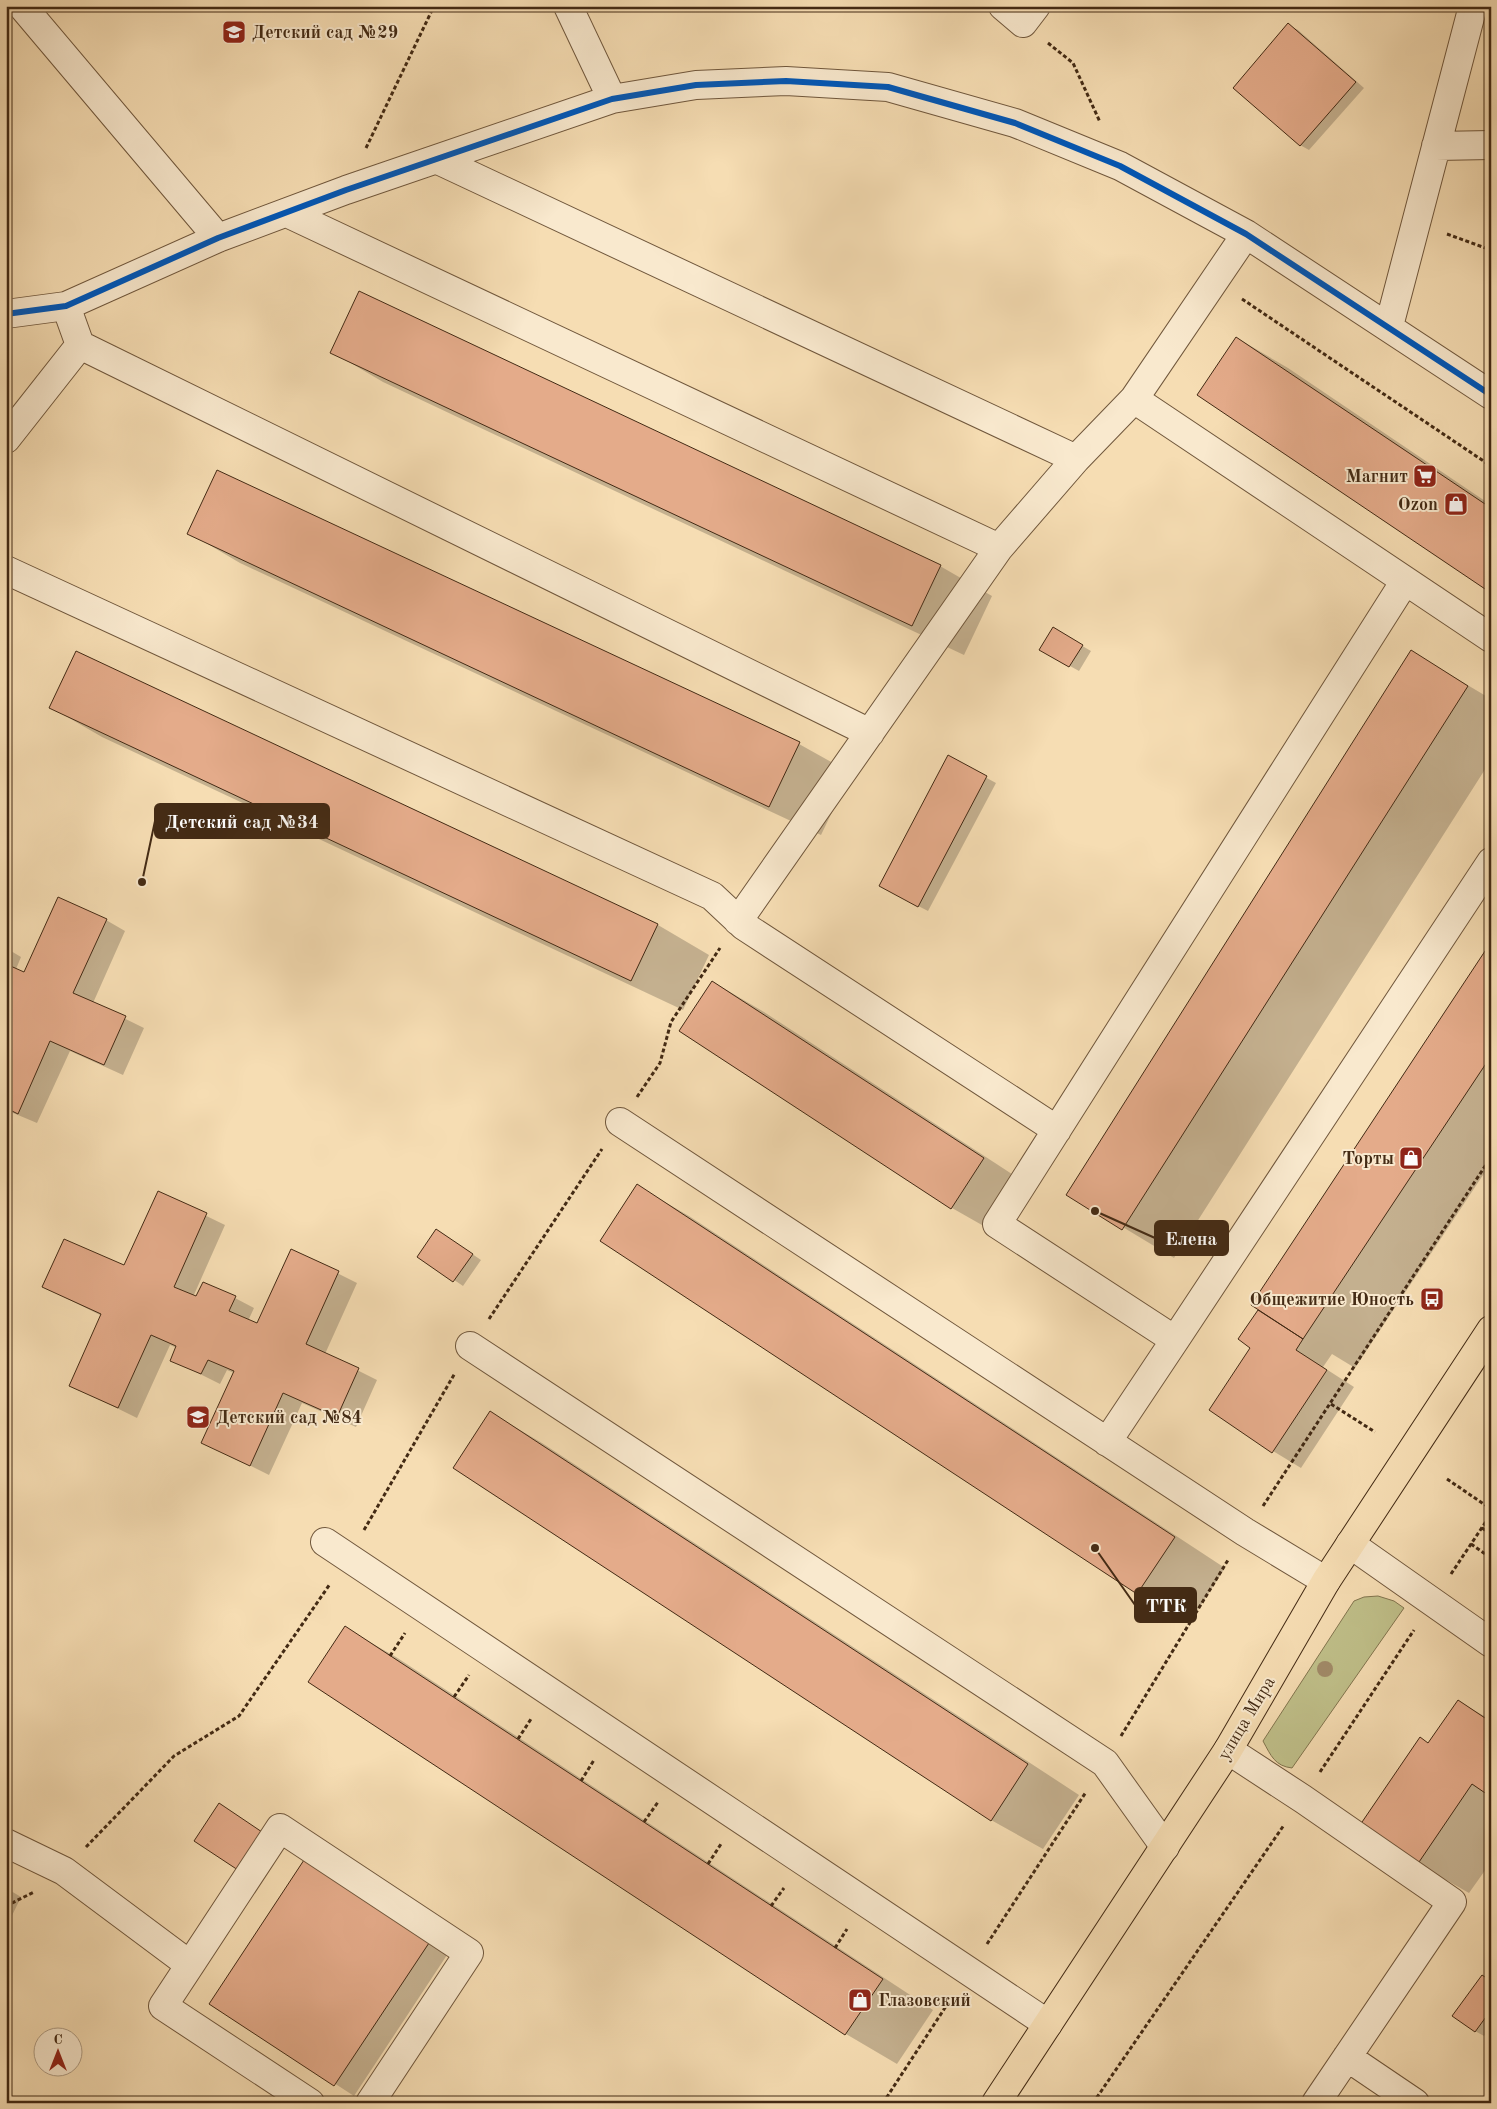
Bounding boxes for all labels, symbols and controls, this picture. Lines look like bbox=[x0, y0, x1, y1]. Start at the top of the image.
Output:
school or university icon: Детский сад №29 bbox=[221, 19, 247, 45]
place label: Детский сад №29 bbox=[252, 24, 398, 42]
supermarket icon: Магнит bbox=[1412, 463, 1438, 489]
place label: Магнит bbox=[1346, 468, 1408, 486]
shop icon: Ozon bbox=[1443, 491, 1469, 517]
place label: Ozon bbox=[1398, 496, 1438, 514]
callout: Детский сад №34 bbox=[155, 804, 329, 838]
text: Детский сад №34 bbox=[165, 814, 319, 833]
shop icon: Торты bbox=[1398, 1145, 1424, 1171]
place label: Торты bbox=[1342, 1150, 1394, 1168]
callout: Елена bbox=[1155, 1221, 1228, 1255]
text: Елена bbox=[1165, 1231, 1218, 1250]
bus stop icon: Общежитие Юность bbox=[1419, 1286, 1445, 1312]
place label: Общежитие Юность bbox=[1249, 1291, 1414, 1309]
school or university icon: Детский сад №84 bbox=[185, 1404, 211, 1430]
place label: Детский сад №84 bbox=[216, 1409, 362, 1427]
callout: ТТК bbox=[1135, 1588, 1196, 1622]
text: ТТК bbox=[1145, 1598, 1187, 1617]
street label: улица Мира bbox=[1215, 1673, 1279, 1763]
shop icon: Глазовский bbox=[847, 1987, 873, 2013]
place label: Глазовский bbox=[878, 1992, 971, 2010]
north arrow bbox=[32, 2026, 82, 2076]
text: С bbox=[53, 2033, 63, 2047]

